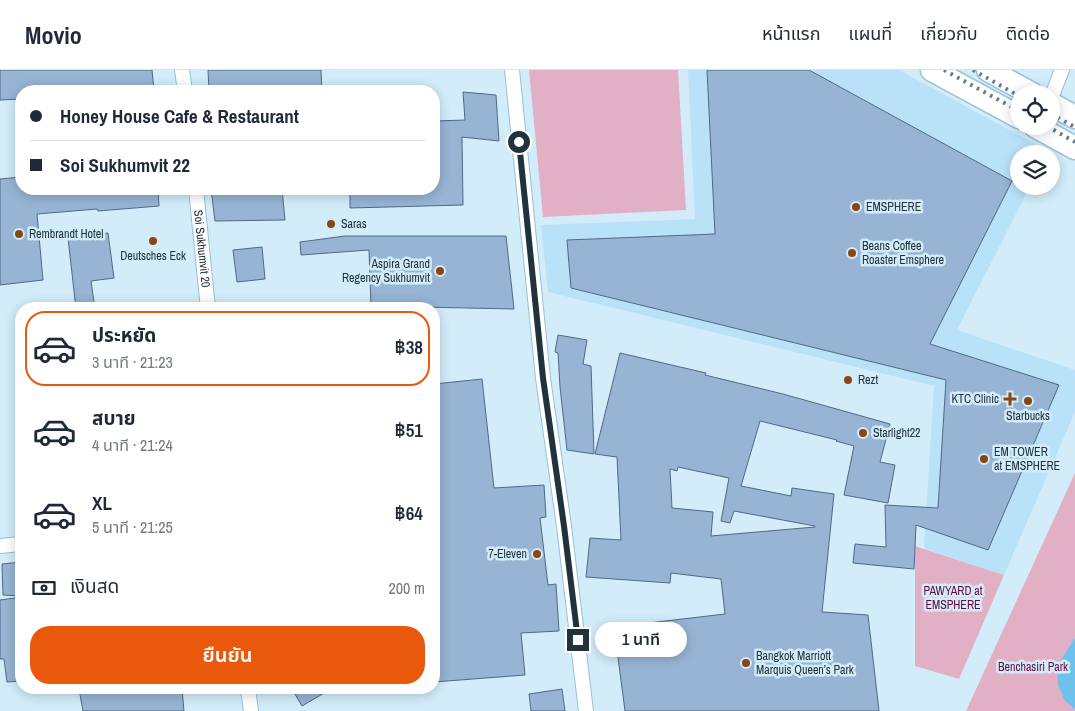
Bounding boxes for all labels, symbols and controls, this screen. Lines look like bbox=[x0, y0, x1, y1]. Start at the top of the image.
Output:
text: Movio bbox=[25, 19, 82, 51]
text: หน้าแรก bbox=[762, 21, 820, 46]
text: แผนที่ bbox=[848, 21, 892, 46]
text: เกี่ยวกับ bbox=[920, 21, 978, 46]
text: ติดต่อ bbox=[1006, 21, 1050, 46]
map controls bbox=[1010, 85, 1060, 195]
button: locate bbox=[1010, 85, 1060, 135]
text: Honey House Cafe & Restaurant bbox=[60, 103, 299, 129]
route start bbox=[508, 131, 530, 153]
button: layers bbox=[1010, 145, 1060, 195]
text: Soi Sukhumvit 22 bbox=[60, 152, 190, 178]
place label: EMSPHERE bbox=[866, 199, 921, 215]
marker: EMSPHERE bbox=[850, 201, 862, 213]
street label: Soi Sukhumvit 20 bbox=[190, 209, 214, 288]
place label: Saras bbox=[341, 216, 367, 232]
marker: Saras bbox=[325, 218, 337, 230]
place label: Rembrandt Hotel bbox=[29, 226, 103, 242]
marker: Rembrandt Hotel bbox=[13, 228, 25, 240]
marker: Deutsches Eck bbox=[147, 235, 159, 247]
place label: Beans Coffee Roaster Emsphere bbox=[862, 238, 944, 268]
marker: Beans Coffee Roaster Emsphere bbox=[846, 247, 858, 259]
place label: Deutsches Eck bbox=[120, 248, 186, 264]
place label: Aspira Grand Regency Sukhumvit bbox=[342, 256, 430, 286]
marker: Aspira Grand Regency Sukhumvit bbox=[434, 265, 446, 277]
text: ประหยัด bbox=[92, 322, 156, 348]
icon: car bbox=[32, 326, 77, 371]
text: ฿38 bbox=[395, 334, 423, 360]
text: 3 นาที · 21:23 bbox=[92, 351, 173, 373]
place label: Rezt bbox=[858, 372, 878, 388]
marker: Rezt bbox=[842, 374, 854, 386]
place label: KTC Clinic bbox=[951, 391, 999, 407]
marker: KTC Clinic bbox=[1003, 392, 1017, 406]
marker: Starbucks bbox=[1022, 395, 1034, 407]
text: สบาย bbox=[92, 405, 136, 431]
place label: Starbucks bbox=[1006, 408, 1050, 424]
icon: car bbox=[32, 409, 77, 454]
text: ฿51 bbox=[395, 417, 423, 443]
place label: Starlight22 bbox=[873, 425, 921, 441]
marker: Starlight22 bbox=[857, 427, 869, 439]
text: 4 นาที · 21:24 bbox=[92, 434, 173, 456]
place label: EM TOWER at EMSPHERE bbox=[994, 444, 1060, 474]
marker: EM TOWER at EMSPHERE bbox=[978, 453, 990, 465]
text: XL bbox=[92, 490, 112, 516]
icon: car bbox=[32, 492, 77, 537]
text: ฿64 bbox=[395, 500, 423, 526]
text: 5 นาที · 21:25 bbox=[92, 516, 173, 538]
place label: 7-Eleven bbox=[488, 546, 527, 562]
marker: 7-Eleven bbox=[531, 548, 543, 560]
text: เงินสด bbox=[70, 573, 119, 599]
icon: cash bbox=[30, 574, 58, 602]
text: 200 m bbox=[389, 577, 425, 599]
park label: PAWYARD at EMSPHERE bbox=[924, 583, 983, 613]
callout: 1 นาที bbox=[596, 622, 688, 658]
button: ยืนยัน bbox=[30, 626, 425, 684]
text: 1 นาที bbox=[622, 628, 660, 650]
route end bbox=[567, 629, 589, 651]
place label: Bangkok Marriott Marquis Queen’s Park bbox=[756, 648, 854, 678]
marker: Bangkok Marriott Marquis Queen’s Park bbox=[740, 657, 752, 669]
park label: Benchasiri Park bbox=[998, 659, 1068, 675]

